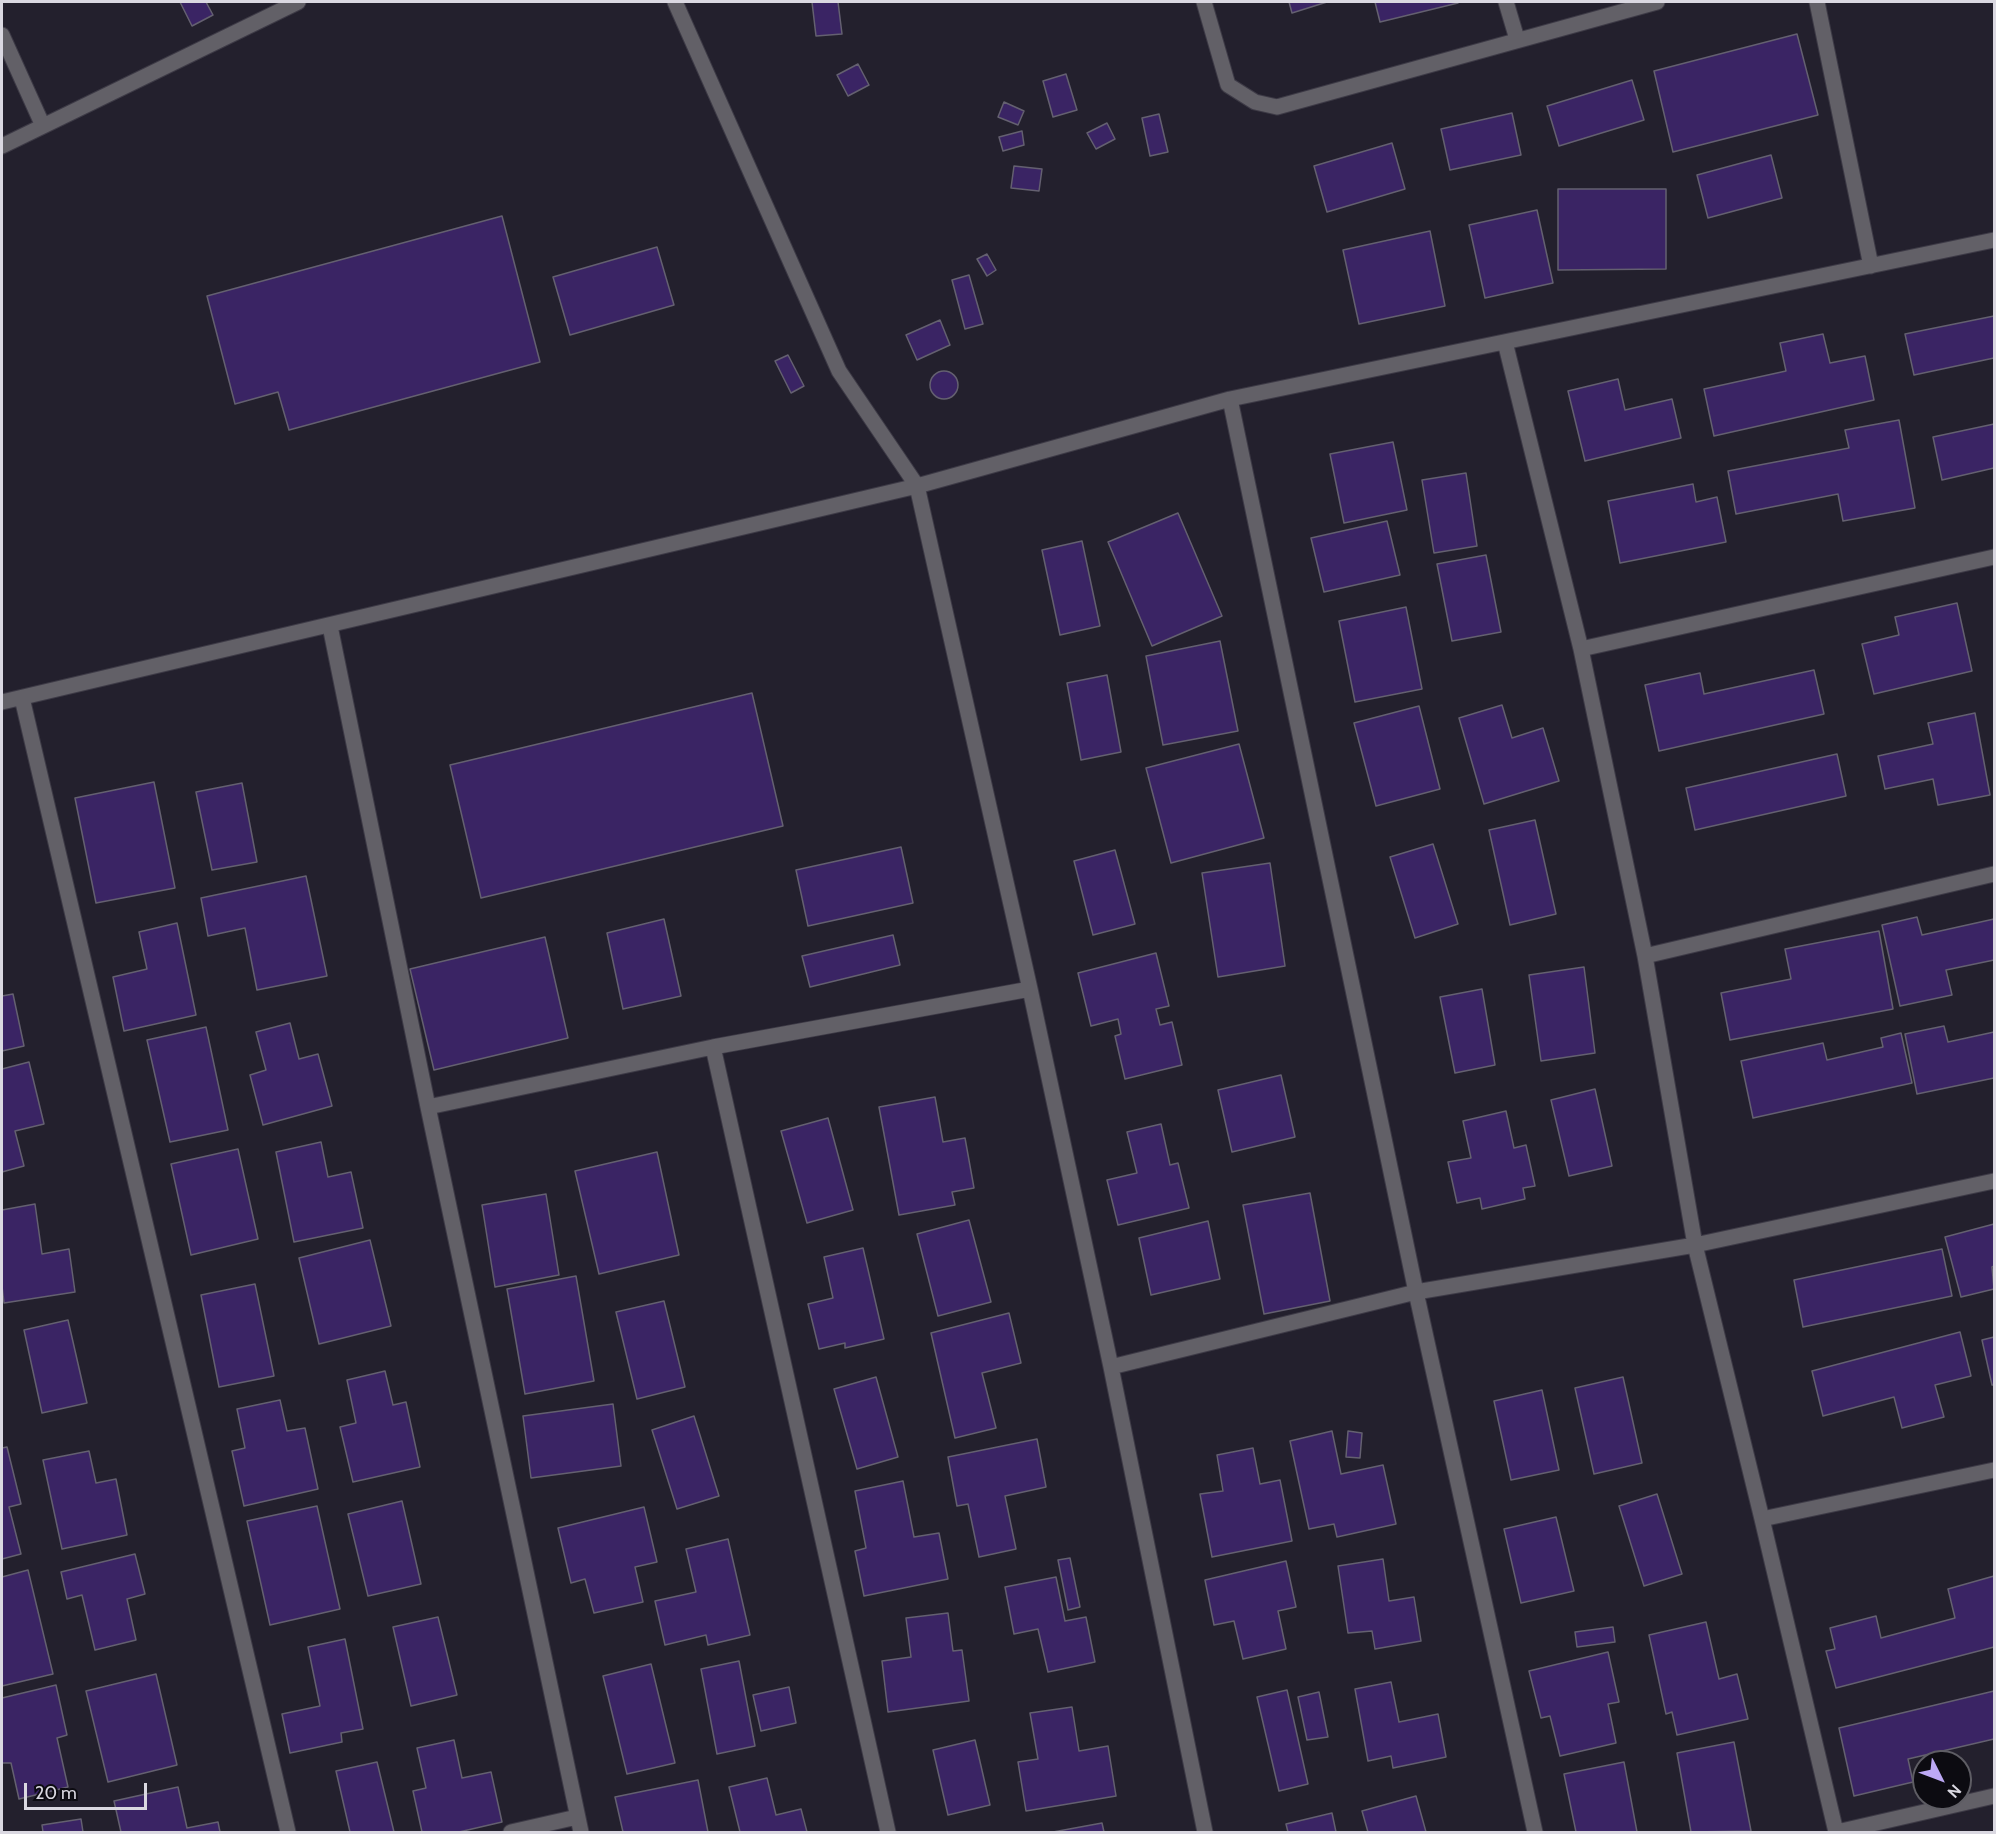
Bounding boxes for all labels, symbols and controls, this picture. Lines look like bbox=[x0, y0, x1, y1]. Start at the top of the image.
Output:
north arrow bbox=[1912, 1750, 1972, 1810]
scale bar bbox=[27, 1771, 150, 1809]
text: N bbox=[1943, 1780, 1965, 1802]
text: 20 m bbox=[35, 1782, 77, 1804]

